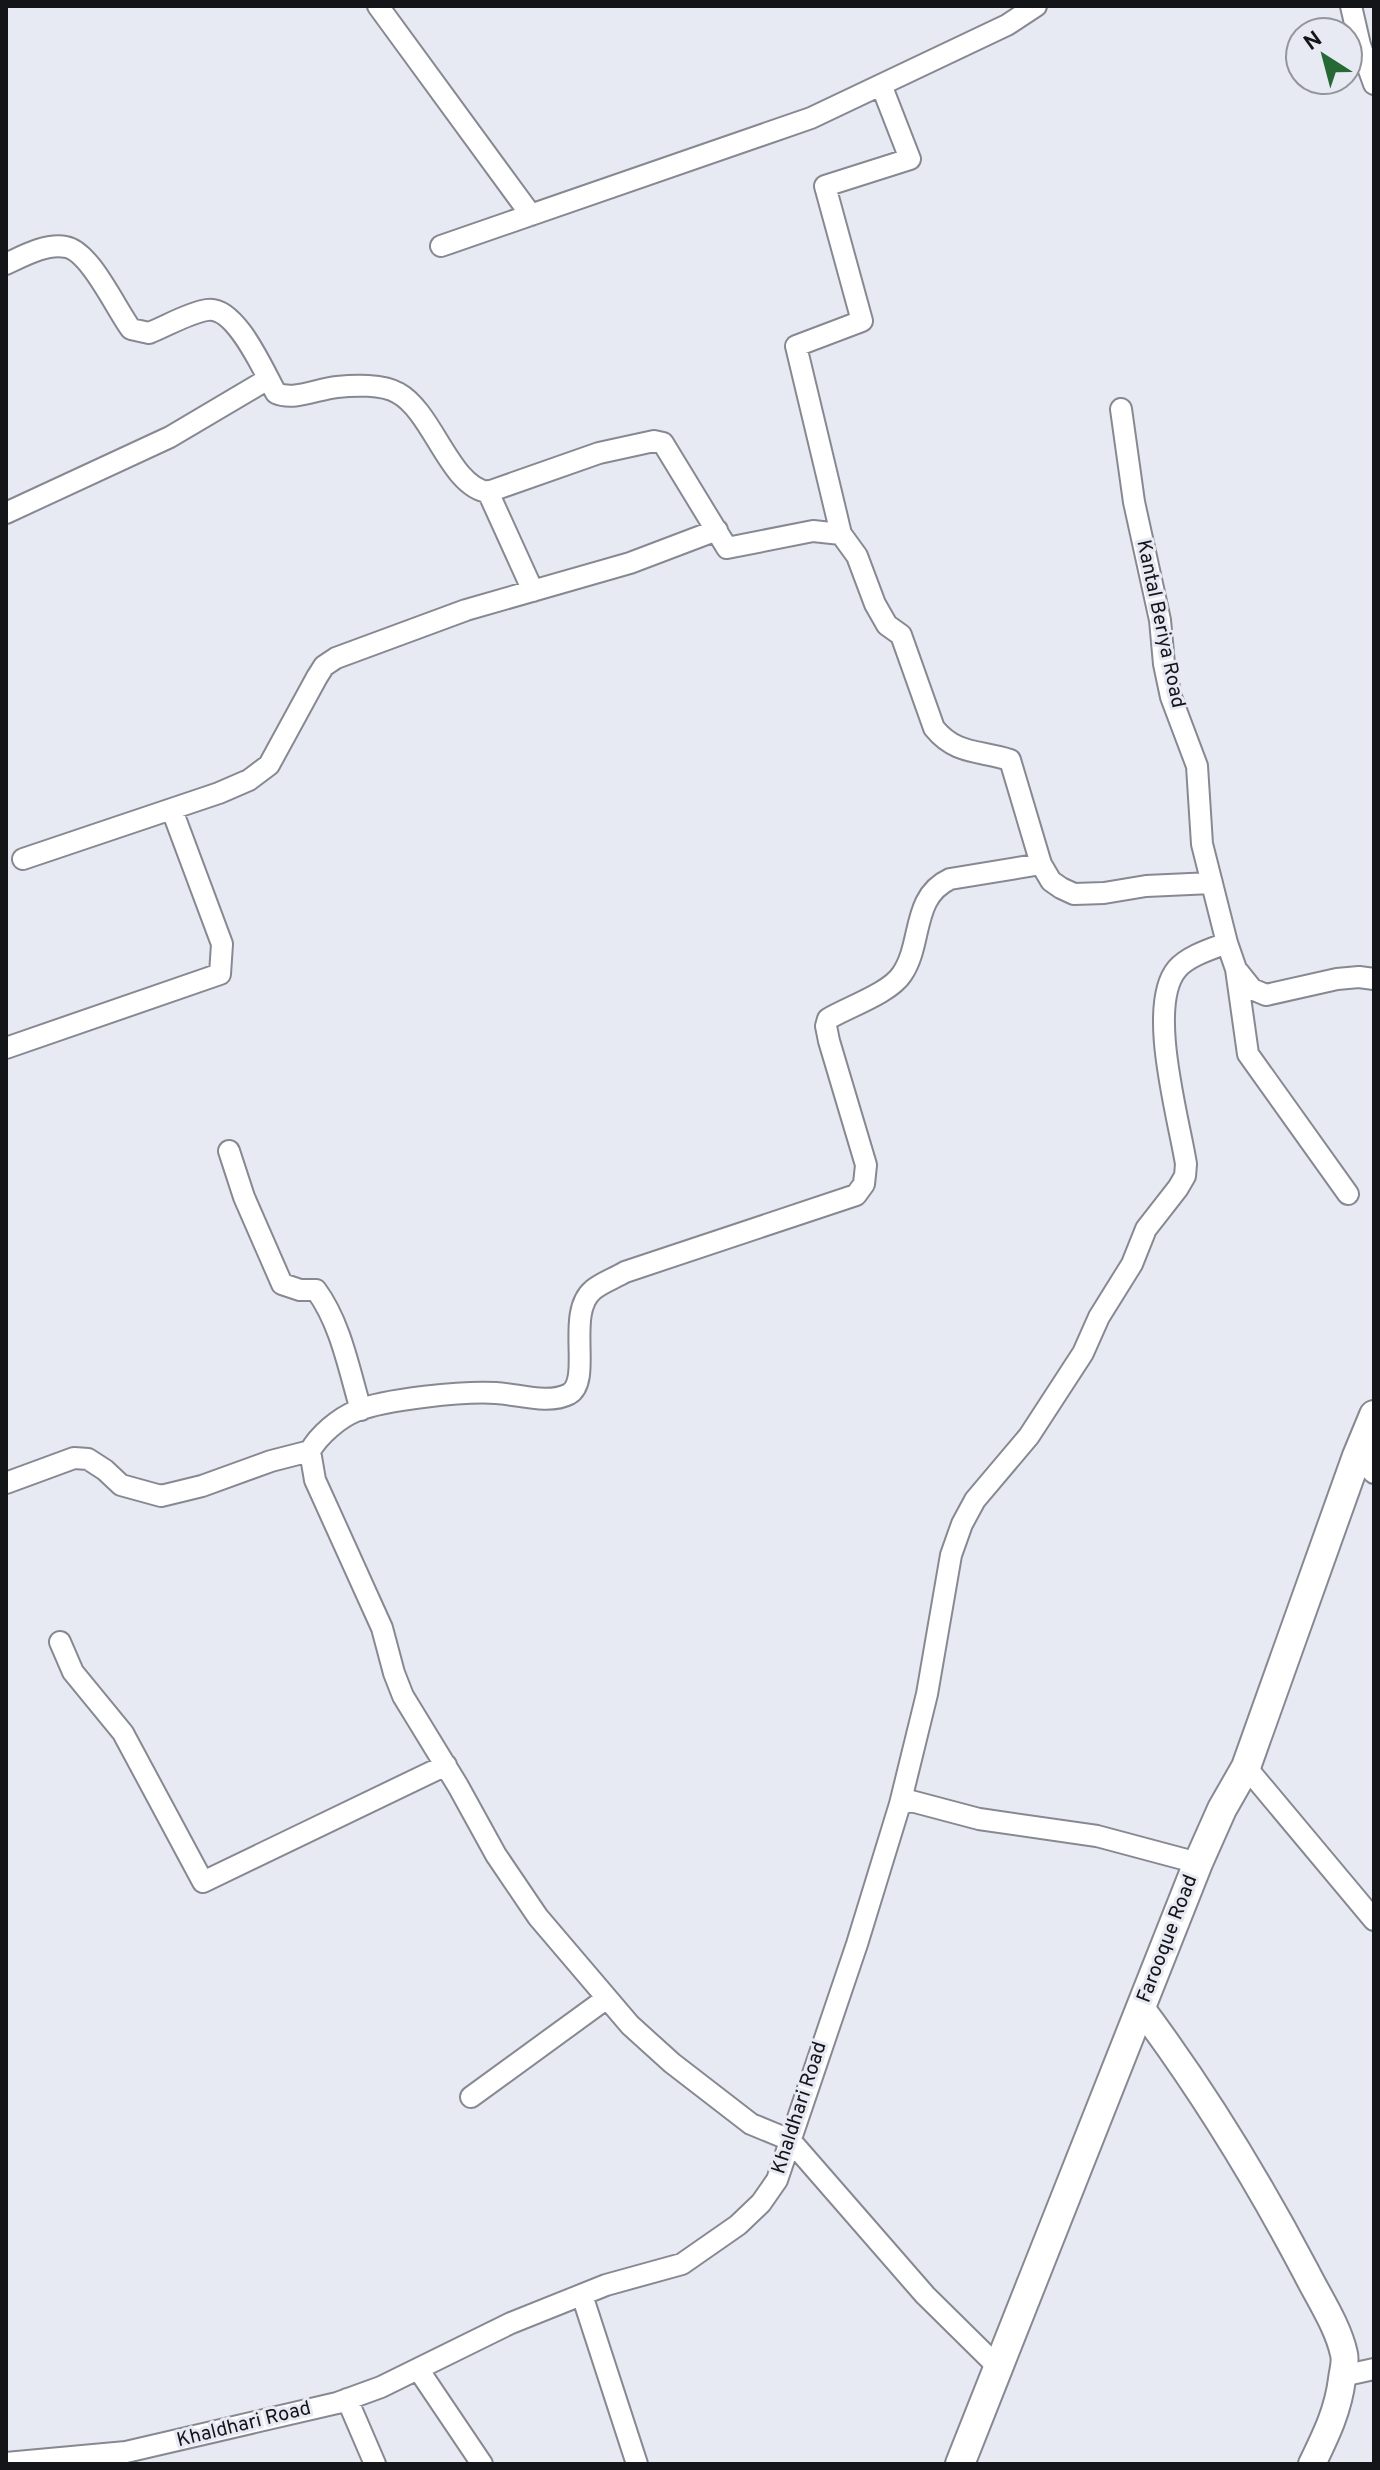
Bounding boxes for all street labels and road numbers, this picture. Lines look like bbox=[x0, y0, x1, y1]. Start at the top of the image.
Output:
street label: Kantal Beriya Road bbox=[1129, 538, 1191, 710]
street label: Farooque Road bbox=[1132, 1871, 1204, 2007]
street label: Khaldhari Road bbox=[766, 2039, 834, 2177]
street label: Khaldhari Road bbox=[174, 2396, 314, 2454]

